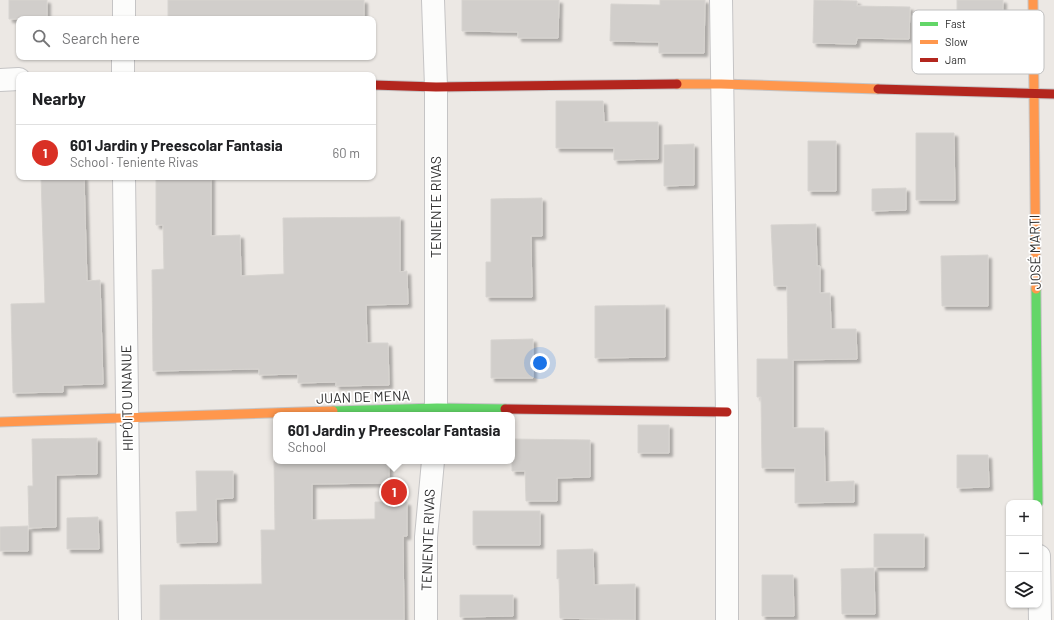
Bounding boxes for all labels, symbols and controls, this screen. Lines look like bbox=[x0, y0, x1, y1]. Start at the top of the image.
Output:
legend bbox=[912, 10, 1044, 74]
search box bbox=[16, 16, 376, 60]
text: Fast bbox=[945, 17, 966, 30]
icon: search bbox=[30, 27, 52, 49]
text: Search here bbox=[62, 29, 140, 47]
text: Slow bbox=[945, 35, 968, 48]
text: Jam bbox=[945, 53, 966, 66]
text: Nearby bbox=[32, 88, 86, 108]
text: 601 Jardin y Preescolar Fantasia bbox=[70, 136, 283, 154]
text: 1 bbox=[43, 145, 47, 161]
text: 60 m bbox=[333, 145, 360, 161]
text: School · Teniente Rivas bbox=[70, 154, 198, 170]
street label: TENIENTE RIVAS bbox=[427, 156, 444, 258]
street label: JOSÉ MARTI bbox=[1025, 215, 1044, 290]
street label: HIPÓITO UNANUE bbox=[117, 345, 136, 451]
your location bbox=[530, 353, 550, 373]
street label: JUAN DE MENA bbox=[316, 386, 411, 407]
popup bbox=[273, 412, 515, 464]
text: 601 Jardin y Preescolar Fantasia bbox=[288, 421, 500, 439]
text: School bbox=[288, 439, 326, 455]
pin: 1 bbox=[381, 477, 407, 507]
street label: TENIENTE RIVAS bbox=[417, 489, 438, 591]
map controls bbox=[1006, 500, 1042, 608]
button: + bbox=[1006, 500, 1042, 536]
button: − bbox=[1006, 536, 1042, 572]
button: layers bbox=[1006, 572, 1042, 608]

